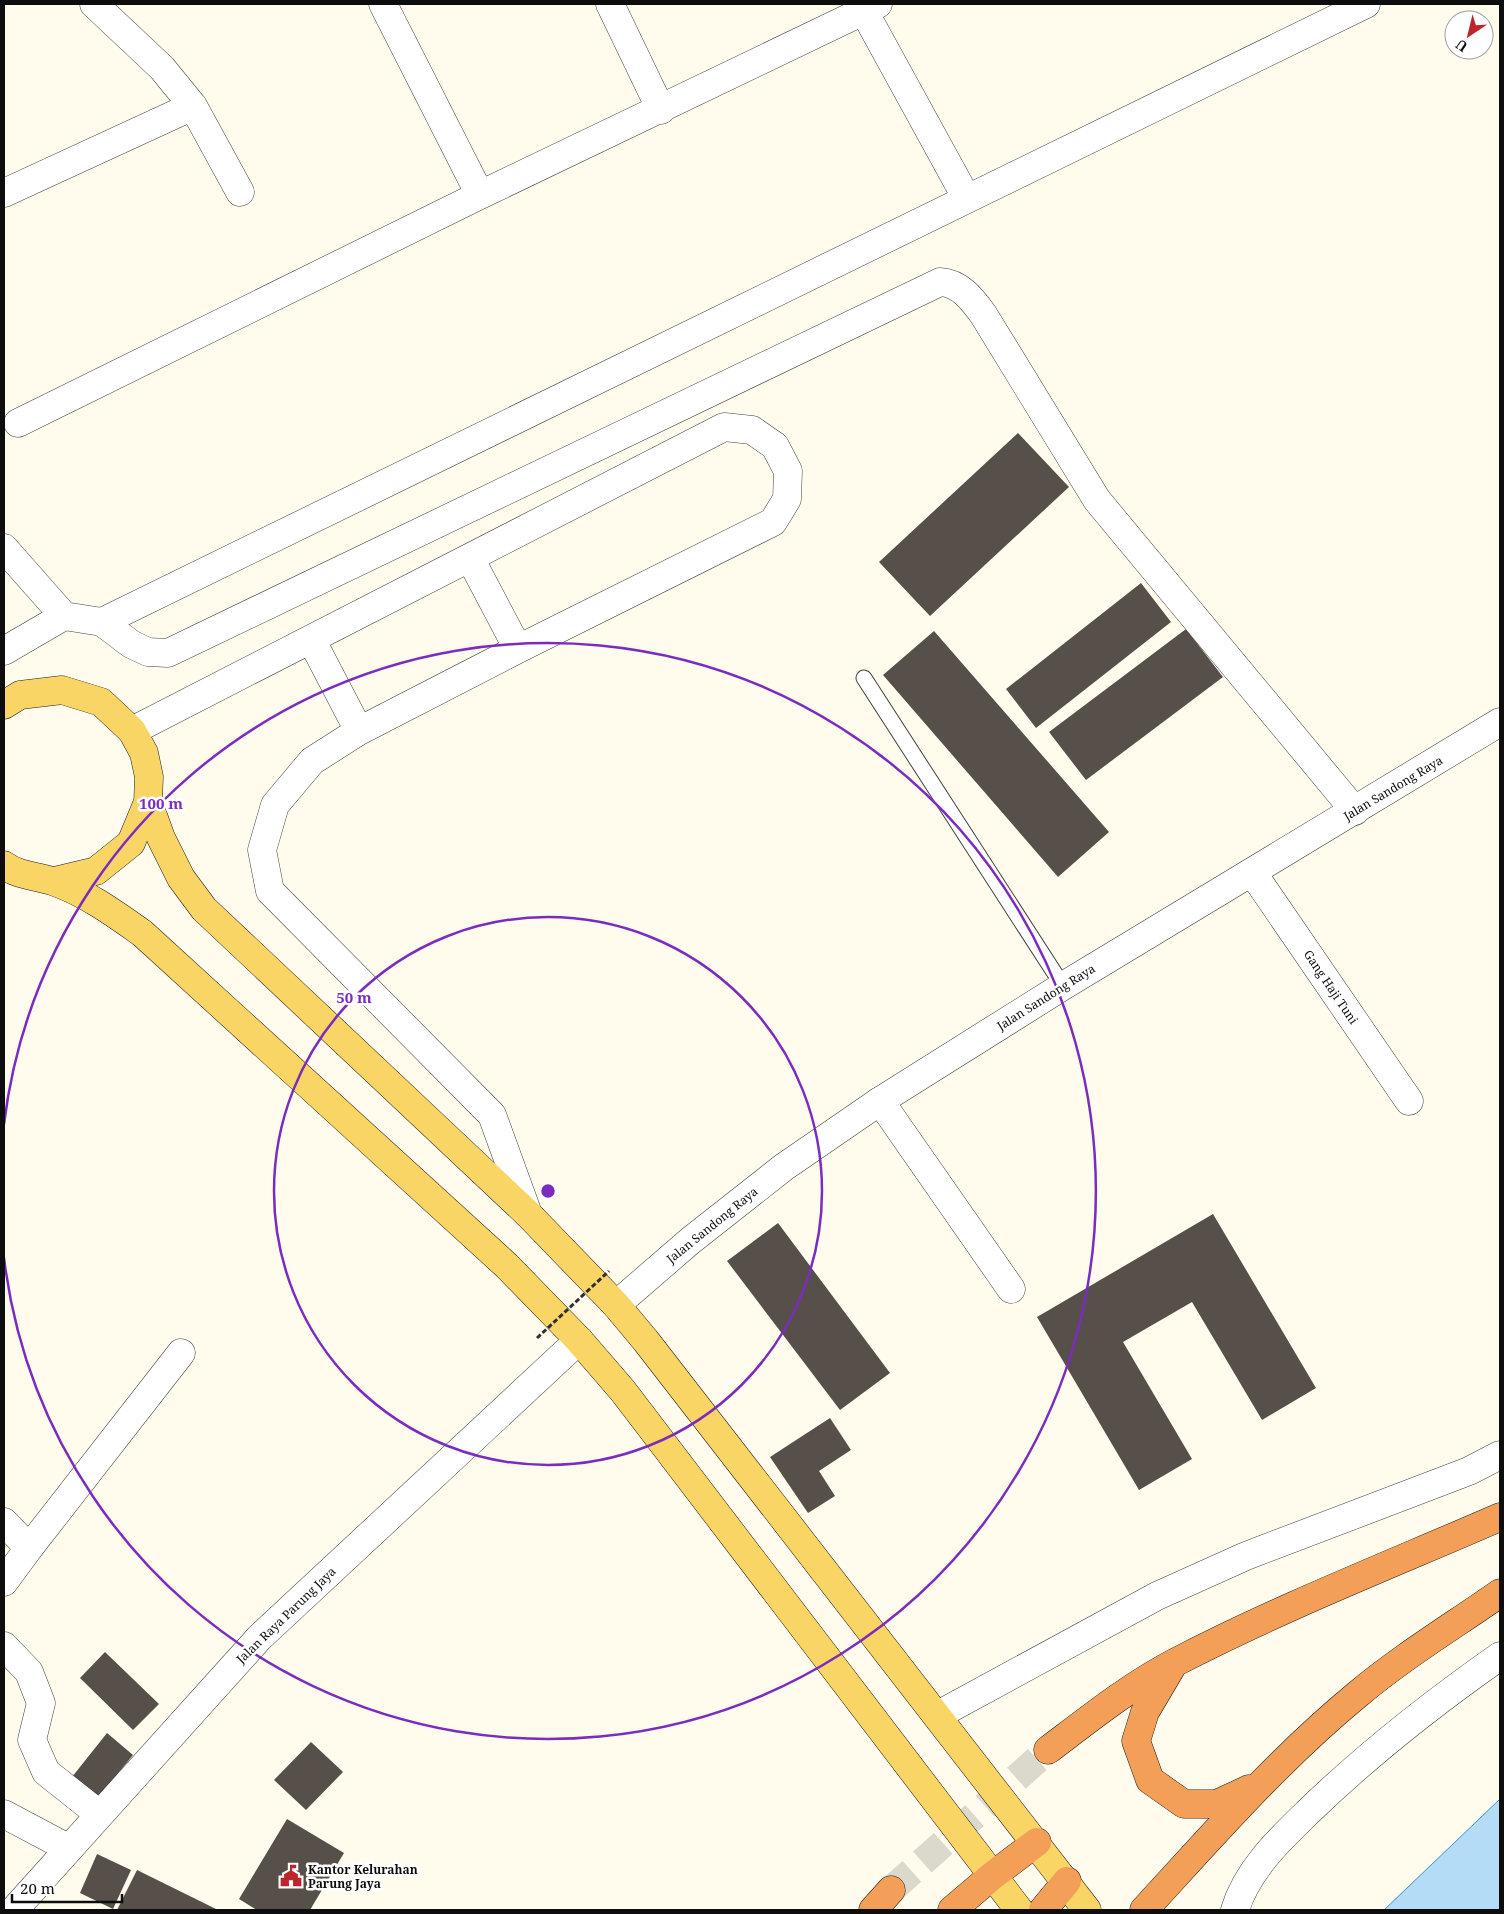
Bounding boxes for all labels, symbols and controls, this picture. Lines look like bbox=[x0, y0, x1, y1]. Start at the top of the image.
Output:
north arrow bbox=[1444, 10, 1494, 60]
text: U bbox=[1451, 35, 1471, 57]
street label: Jalan Sandong Raya bbox=[1339, 752, 1446, 825]
text: 100 m bbox=[139, 793, 183, 813]
street label: Gang Haji Tuni bbox=[1300, 947, 1362, 1028]
street label: Jalan Sandong Raya bbox=[993, 960, 1099, 1035]
text: 50 m bbox=[336, 987, 372, 1007]
centre of rings bbox=[539, 1182, 557, 1200]
street label: Jalan Sandong Raya bbox=[662, 1183, 761, 1268]
street label: Jalan Raya Parung Jaya bbox=[232, 1563, 340, 1668]
place label: Kantor Kelurahan Parung Jaya bbox=[308, 1861, 418, 1892]
public building icon: Kantor Kelurahan Parung Jaya bbox=[278, 1863, 304, 1889]
scale bar bbox=[12, 1872, 122, 1904]
text: 20 m bbox=[20, 1878, 55, 1898]

